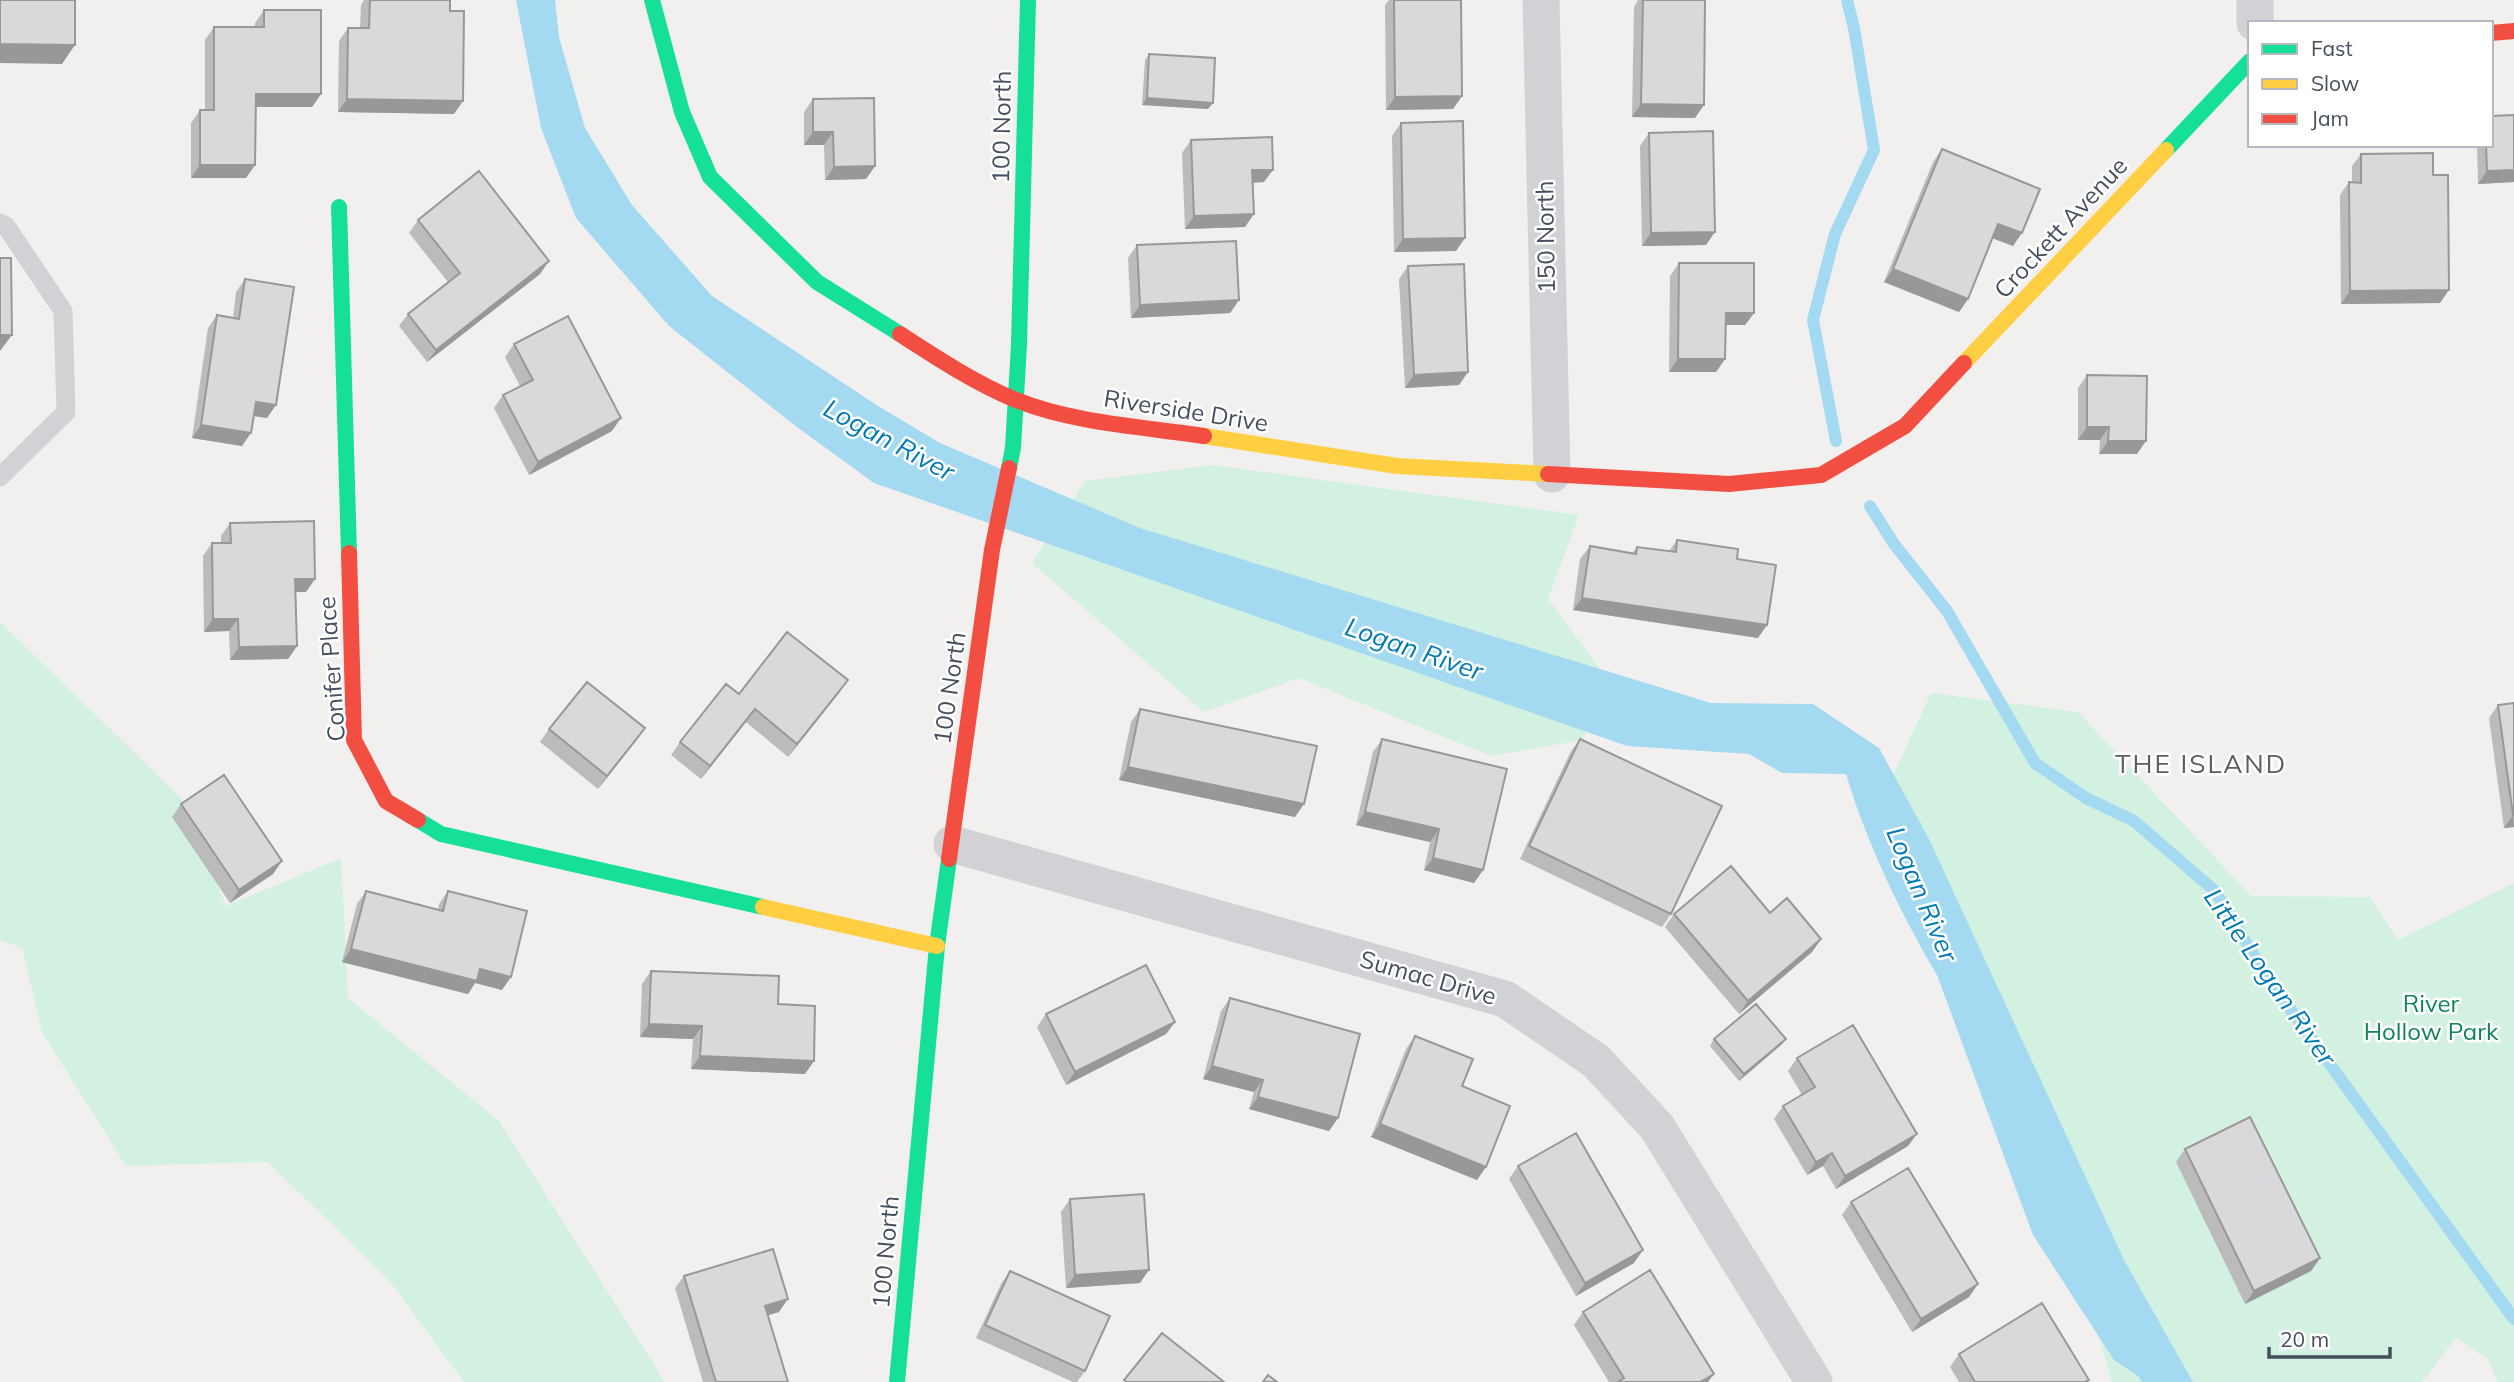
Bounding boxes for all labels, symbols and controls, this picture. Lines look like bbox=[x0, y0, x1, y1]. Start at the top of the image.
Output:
legend bbox=[2248, 21, 2493, 147]
text: Fast bbox=[2311, 35, 2353, 61]
street label: 100 North bbox=[985, 70, 1017, 184]
text: Slow bbox=[2311, 70, 2359, 96]
text: Jam bbox=[2311, 105, 2349, 131]
street label: Crockett Avenue bbox=[1987, 151, 2133, 304]
street label: 150 North bbox=[1529, 180, 1561, 294]
street label: Riverside Drive bbox=[1102, 382, 1270, 438]
water label: Logan River bbox=[818, 391, 962, 489]
street label: Conifer Place bbox=[311, 596, 351, 743]
water label: Logan River bbox=[1341, 610, 1489, 688]
street label: 100 North bbox=[926, 630, 972, 746]
district label: THE ISLAND bbox=[2115, 747, 2287, 780]
water label: Logan River bbox=[1879, 821, 1966, 968]
water label: Little Logan River bbox=[2197, 882, 2345, 1073]
street label: Sumac Drive bbox=[1357, 943, 1500, 1011]
park label: River Hollow Park bbox=[2364, 988, 2499, 1046]
street label: 100 North bbox=[865, 1194, 905, 1309]
scale bar bbox=[2269, 1316, 2390, 1360]
text: 20 m bbox=[2280, 1326, 2329, 1352]

